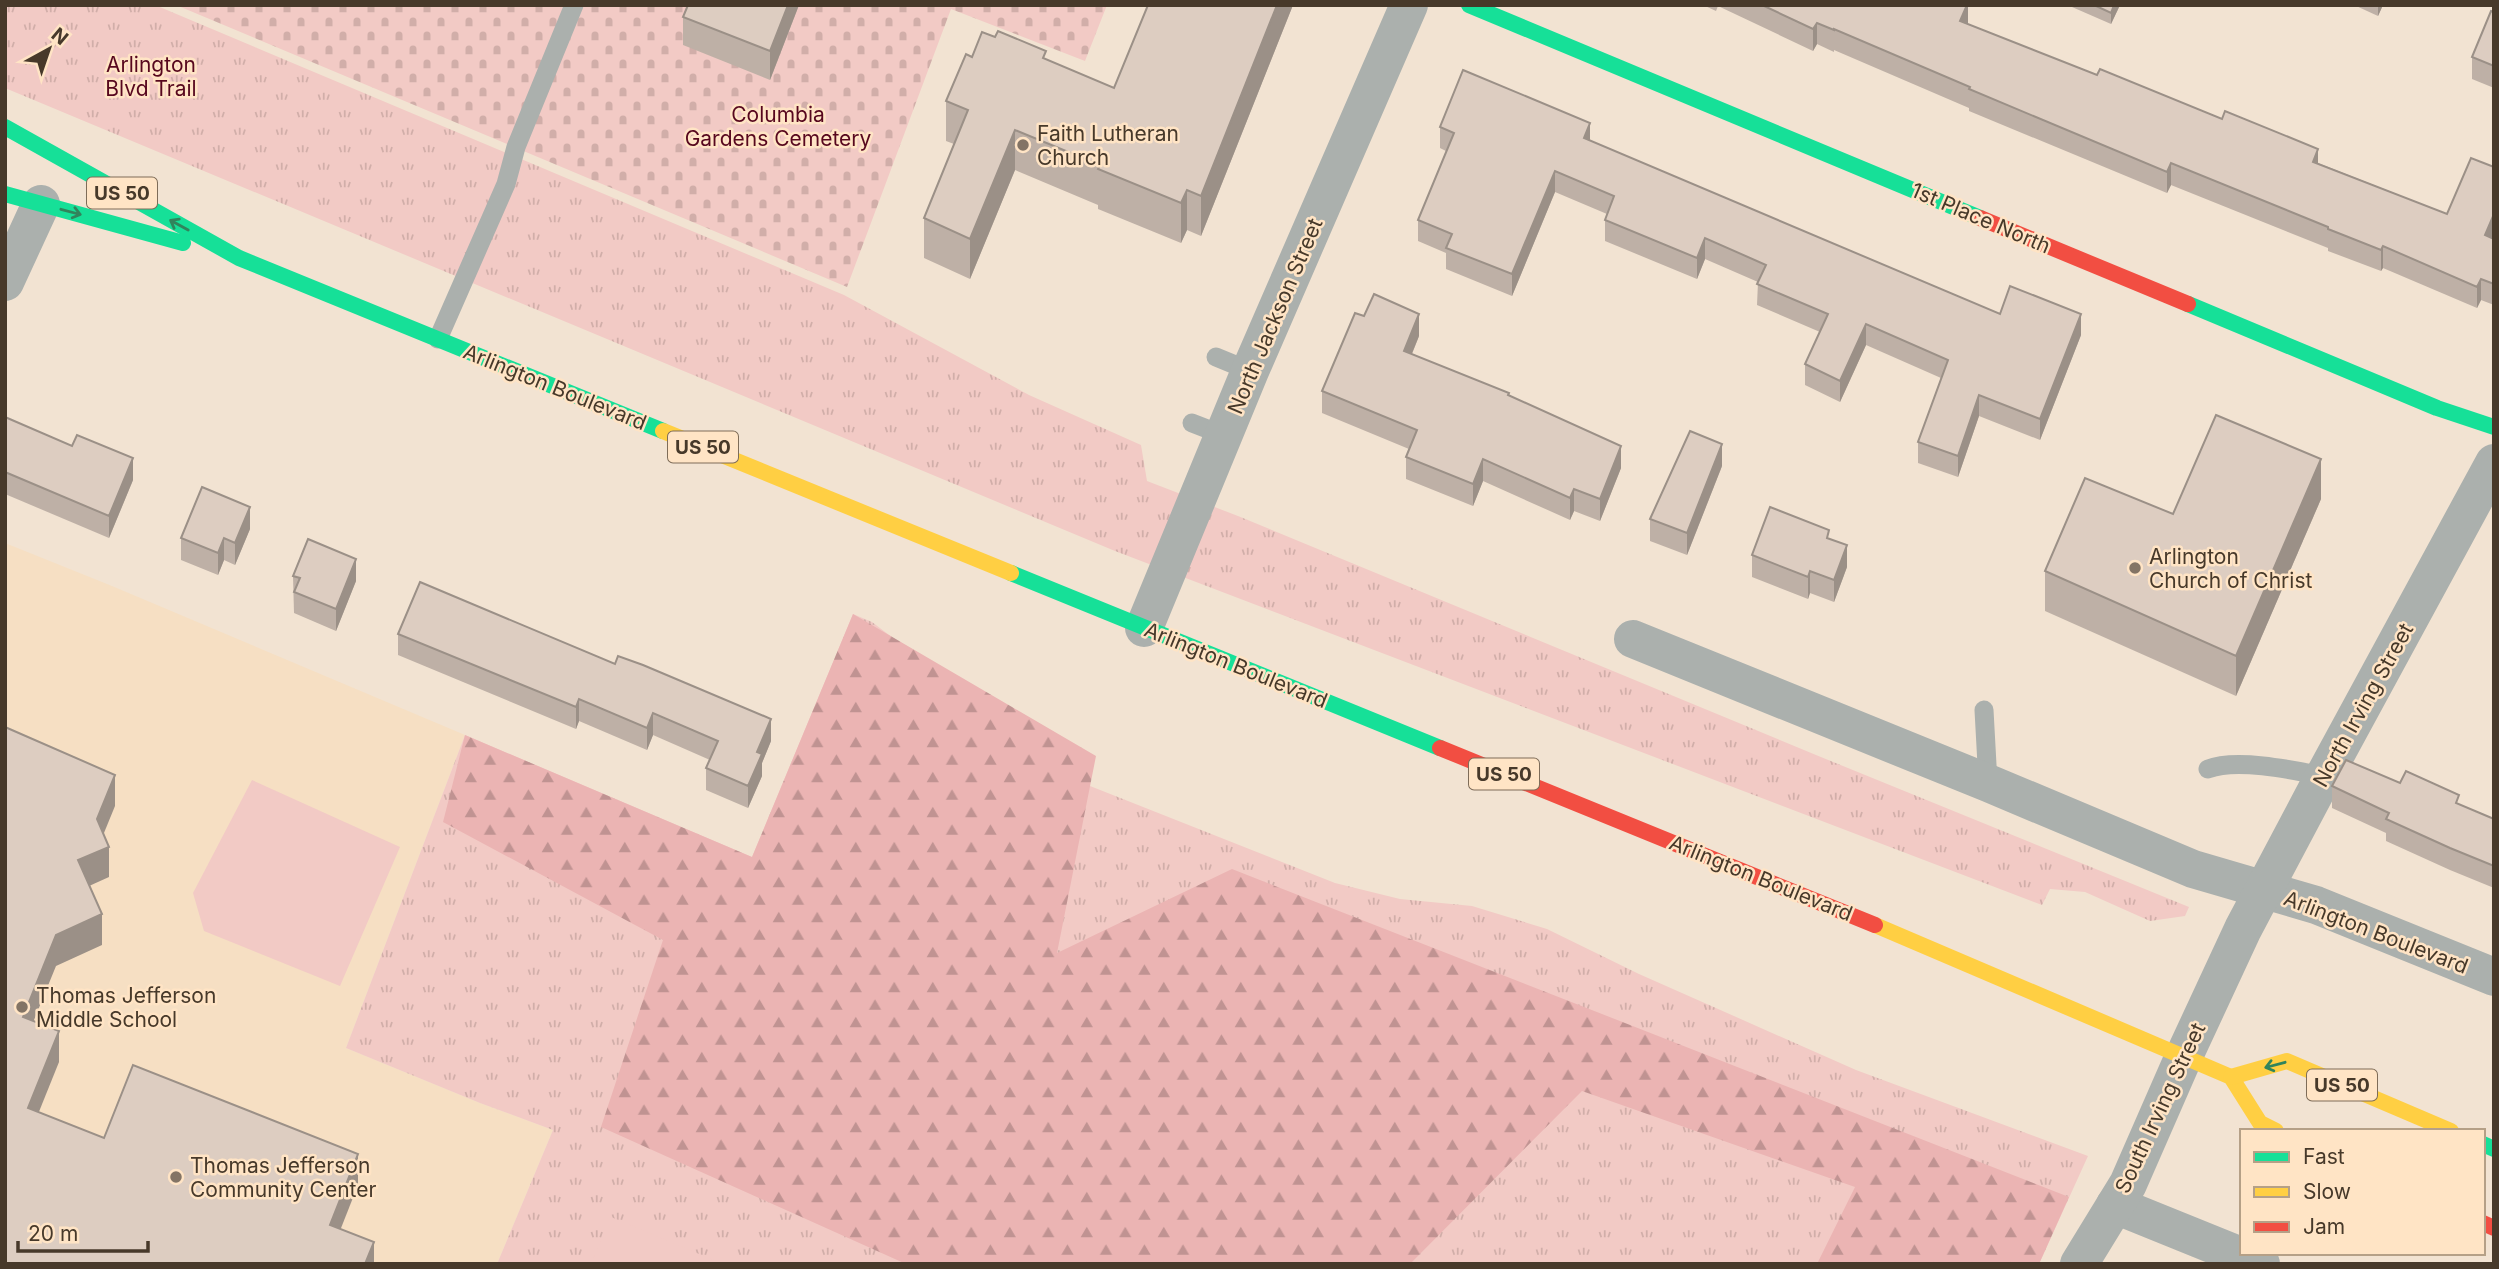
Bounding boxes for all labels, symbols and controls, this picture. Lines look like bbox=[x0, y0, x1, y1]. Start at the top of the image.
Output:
north arrow bbox=[14, 14, 84, 84]
text: N bbox=[47, 23, 73, 50]
park label: Arlington Blvd Trail bbox=[105, 52, 197, 101]
park label: Columbia Gardens Cemetery bbox=[685, 102, 872, 151]
place label: Faith Lutheran Church bbox=[1037, 121, 1179, 170]
marker: Faith Lutheran Church bbox=[1015, 137, 1031, 153]
street label: 1st Place North bbox=[1908, 177, 2054, 259]
road number: US 50 bbox=[87, 178, 157, 209]
one-way arrow bbox=[59, 206, 82, 219]
street label: North Jackson Street bbox=[1222, 214, 1328, 418]
one-way arrow bbox=[169, 218, 190, 231]
street label: Arlington Boulevard bbox=[460, 339, 650, 435]
road number: US 50 bbox=[668, 432, 738, 462]
place label: Arlington Church of Christ bbox=[2149, 544, 2312, 593]
marker: Arlington Church of Christ bbox=[2127, 560, 2143, 576]
street label: Arlington Boulevard bbox=[1141, 617, 1331, 713]
street label: North Irving Street bbox=[2308, 619, 2418, 791]
road number: US 50 bbox=[1469, 758, 1539, 790]
street label: Arlington Boulevard bbox=[1666, 830, 1856, 926]
street label: Arlington Boulevard bbox=[2280, 885, 2472, 979]
place label: Thomas Jefferson Middle School bbox=[36, 983, 216, 1032]
marker: Thomas Jefferson Middle School bbox=[14, 999, 30, 1015]
street label: South Irving Street bbox=[2110, 1019, 2210, 1197]
one-way arrow bbox=[2264, 1059, 2286, 1072]
road number: US 50 bbox=[2307, 1070, 2377, 1100]
legend bbox=[2240, 1129, 2485, 1255]
text: Fast bbox=[2303, 1144, 2345, 1169]
place label: Thomas Jefferson Community Center bbox=[190, 1153, 377, 1202]
marker: Thomas Jefferson Community Center bbox=[168, 1169, 184, 1185]
text: Slow bbox=[2303, 1179, 2351, 1204]
scale bar bbox=[18, 1210, 147, 1254]
text: Jam bbox=[2303, 1214, 2345, 1239]
text: 20 m bbox=[28, 1221, 78, 1246]

